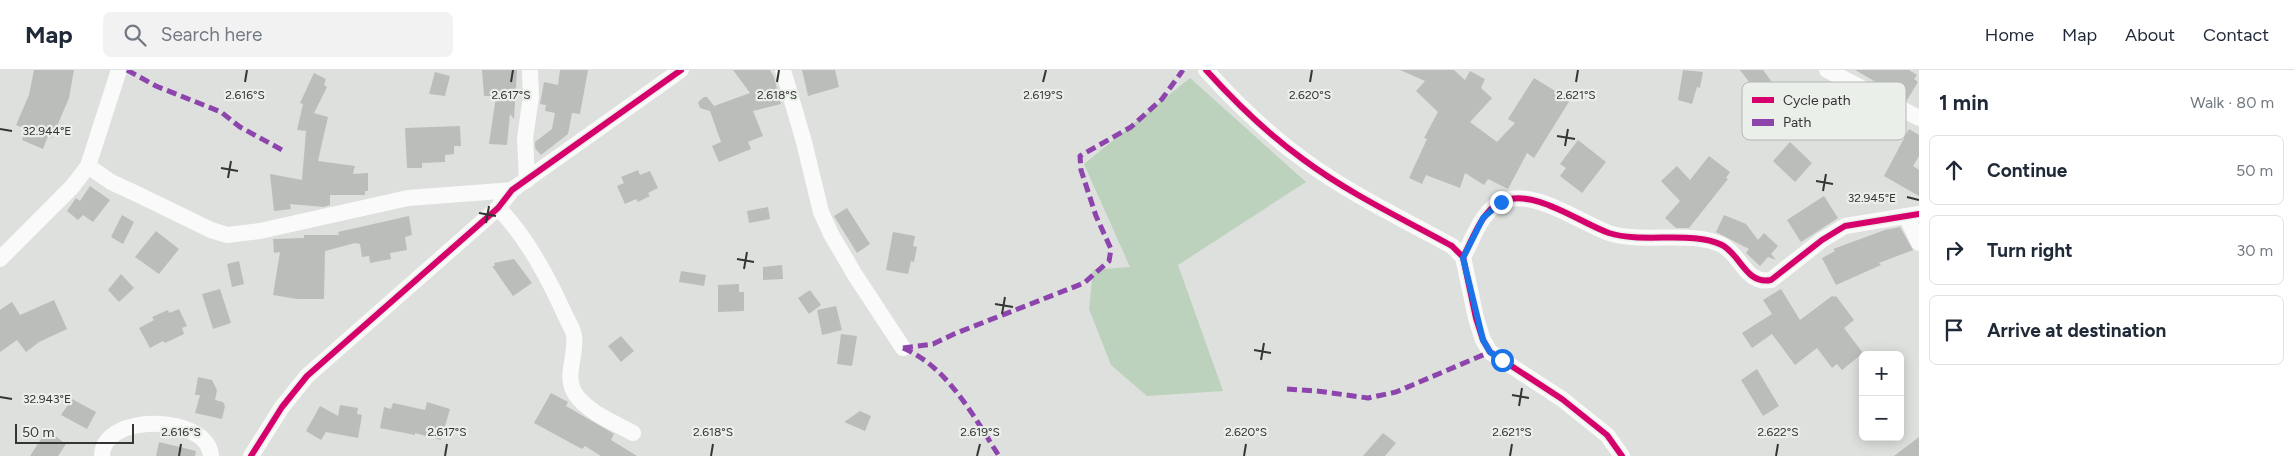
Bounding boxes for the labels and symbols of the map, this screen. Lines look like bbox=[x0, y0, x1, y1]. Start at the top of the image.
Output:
legend bbox=[1742, 82, 1906, 140]
text: 2.616°S bbox=[225, 88, 265, 102]
text: 2.617°S bbox=[491, 88, 531, 102]
text: 2.618°S bbox=[757, 88, 797, 102]
text: 2.619°S bbox=[1023, 88, 1063, 102]
text: 2.620°S bbox=[1289, 88, 1331, 102]
text: 2.621°S bbox=[1556, 88, 1596, 102]
text: Cycle path bbox=[1783, 92, 1851, 109]
text: Path bbox=[1783, 114, 1811, 131]
text: 32.944°E bbox=[23, 124, 71, 138]
route end bbox=[1490, 191, 1513, 214]
text: 32.945°E bbox=[1848, 191, 1896, 205]
route start bbox=[1491, 349, 1514, 372]
text: 32.943°E bbox=[23, 392, 71, 406]
scale bar bbox=[15, 421, 134, 444]
text: 2.616°S bbox=[161, 425, 201, 439]
text: 2.617°S bbox=[427, 425, 467, 439]
text: 2.618°S bbox=[693, 425, 733, 439]
text: 2.619°S bbox=[960, 425, 1000, 439]
text: 2.620°S bbox=[1225, 425, 1267, 439]
text: 2.621°S bbox=[1492, 425, 1532, 439]
text: 2.622°S bbox=[1757, 425, 1799, 439]

